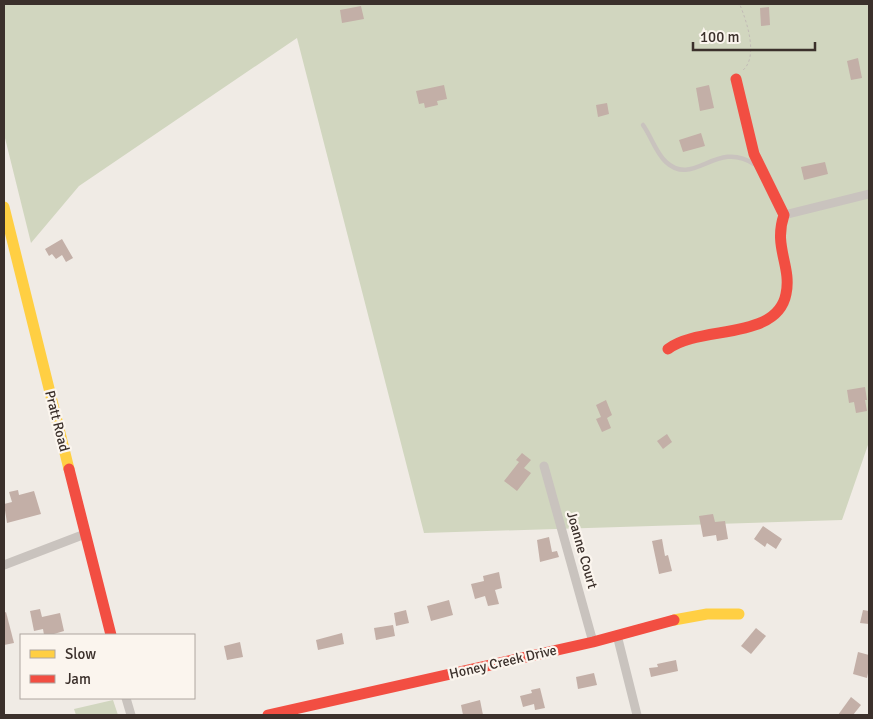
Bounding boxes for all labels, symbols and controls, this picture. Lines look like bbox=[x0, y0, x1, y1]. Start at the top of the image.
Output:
scale bar bbox=[693, 20, 816, 52]
text: 100 m bbox=[700, 28, 740, 46]
street label: Pratt Road bbox=[41, 389, 73, 453]
street label: Joanne Court bbox=[563, 509, 601, 591]
legend bbox=[20, 634, 195, 699]
street label: Honey Creek Drive bbox=[448, 641, 558, 683]
text: Slow bbox=[65, 645, 96, 663]
text: Jam bbox=[65, 670, 91, 688]

